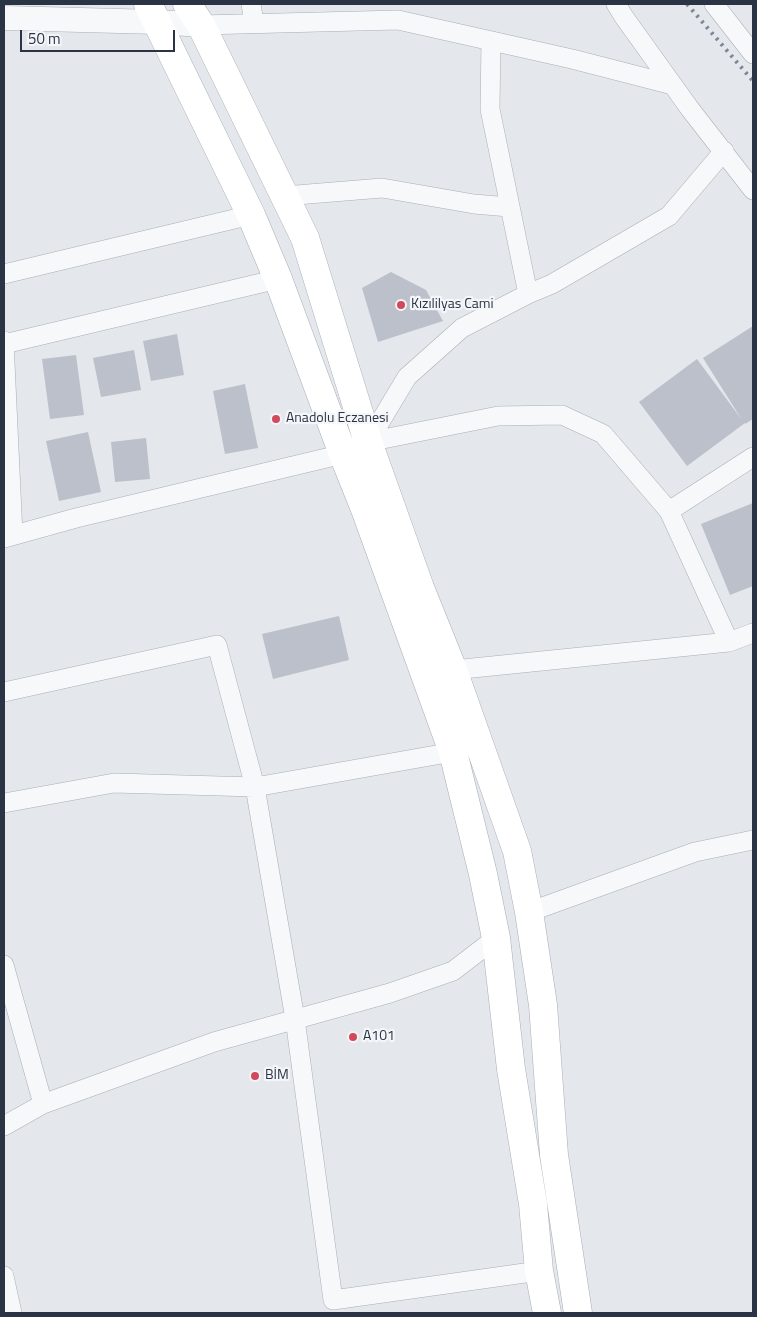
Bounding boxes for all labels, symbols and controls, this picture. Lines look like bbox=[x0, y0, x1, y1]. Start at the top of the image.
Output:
scale bar bbox=[22, 20, 178, 52]
text: 50 m bbox=[28, 27, 61, 50]
place label: Kızılilyas Cami bbox=[411, 297, 494, 313]
marker: Kızılilyas Cami bbox=[395, 299, 407, 311]
place label: Anadolu Eczanesi bbox=[286, 411, 389, 427]
marker: Anadolu Eczanesi bbox=[270, 413, 282, 425]
place label: A101 bbox=[363, 1029, 395, 1045]
marker: A101 bbox=[347, 1031, 359, 1043]
place label: BİM bbox=[265, 1068, 289, 1084]
marker: BİM bbox=[249, 1070, 261, 1082]

